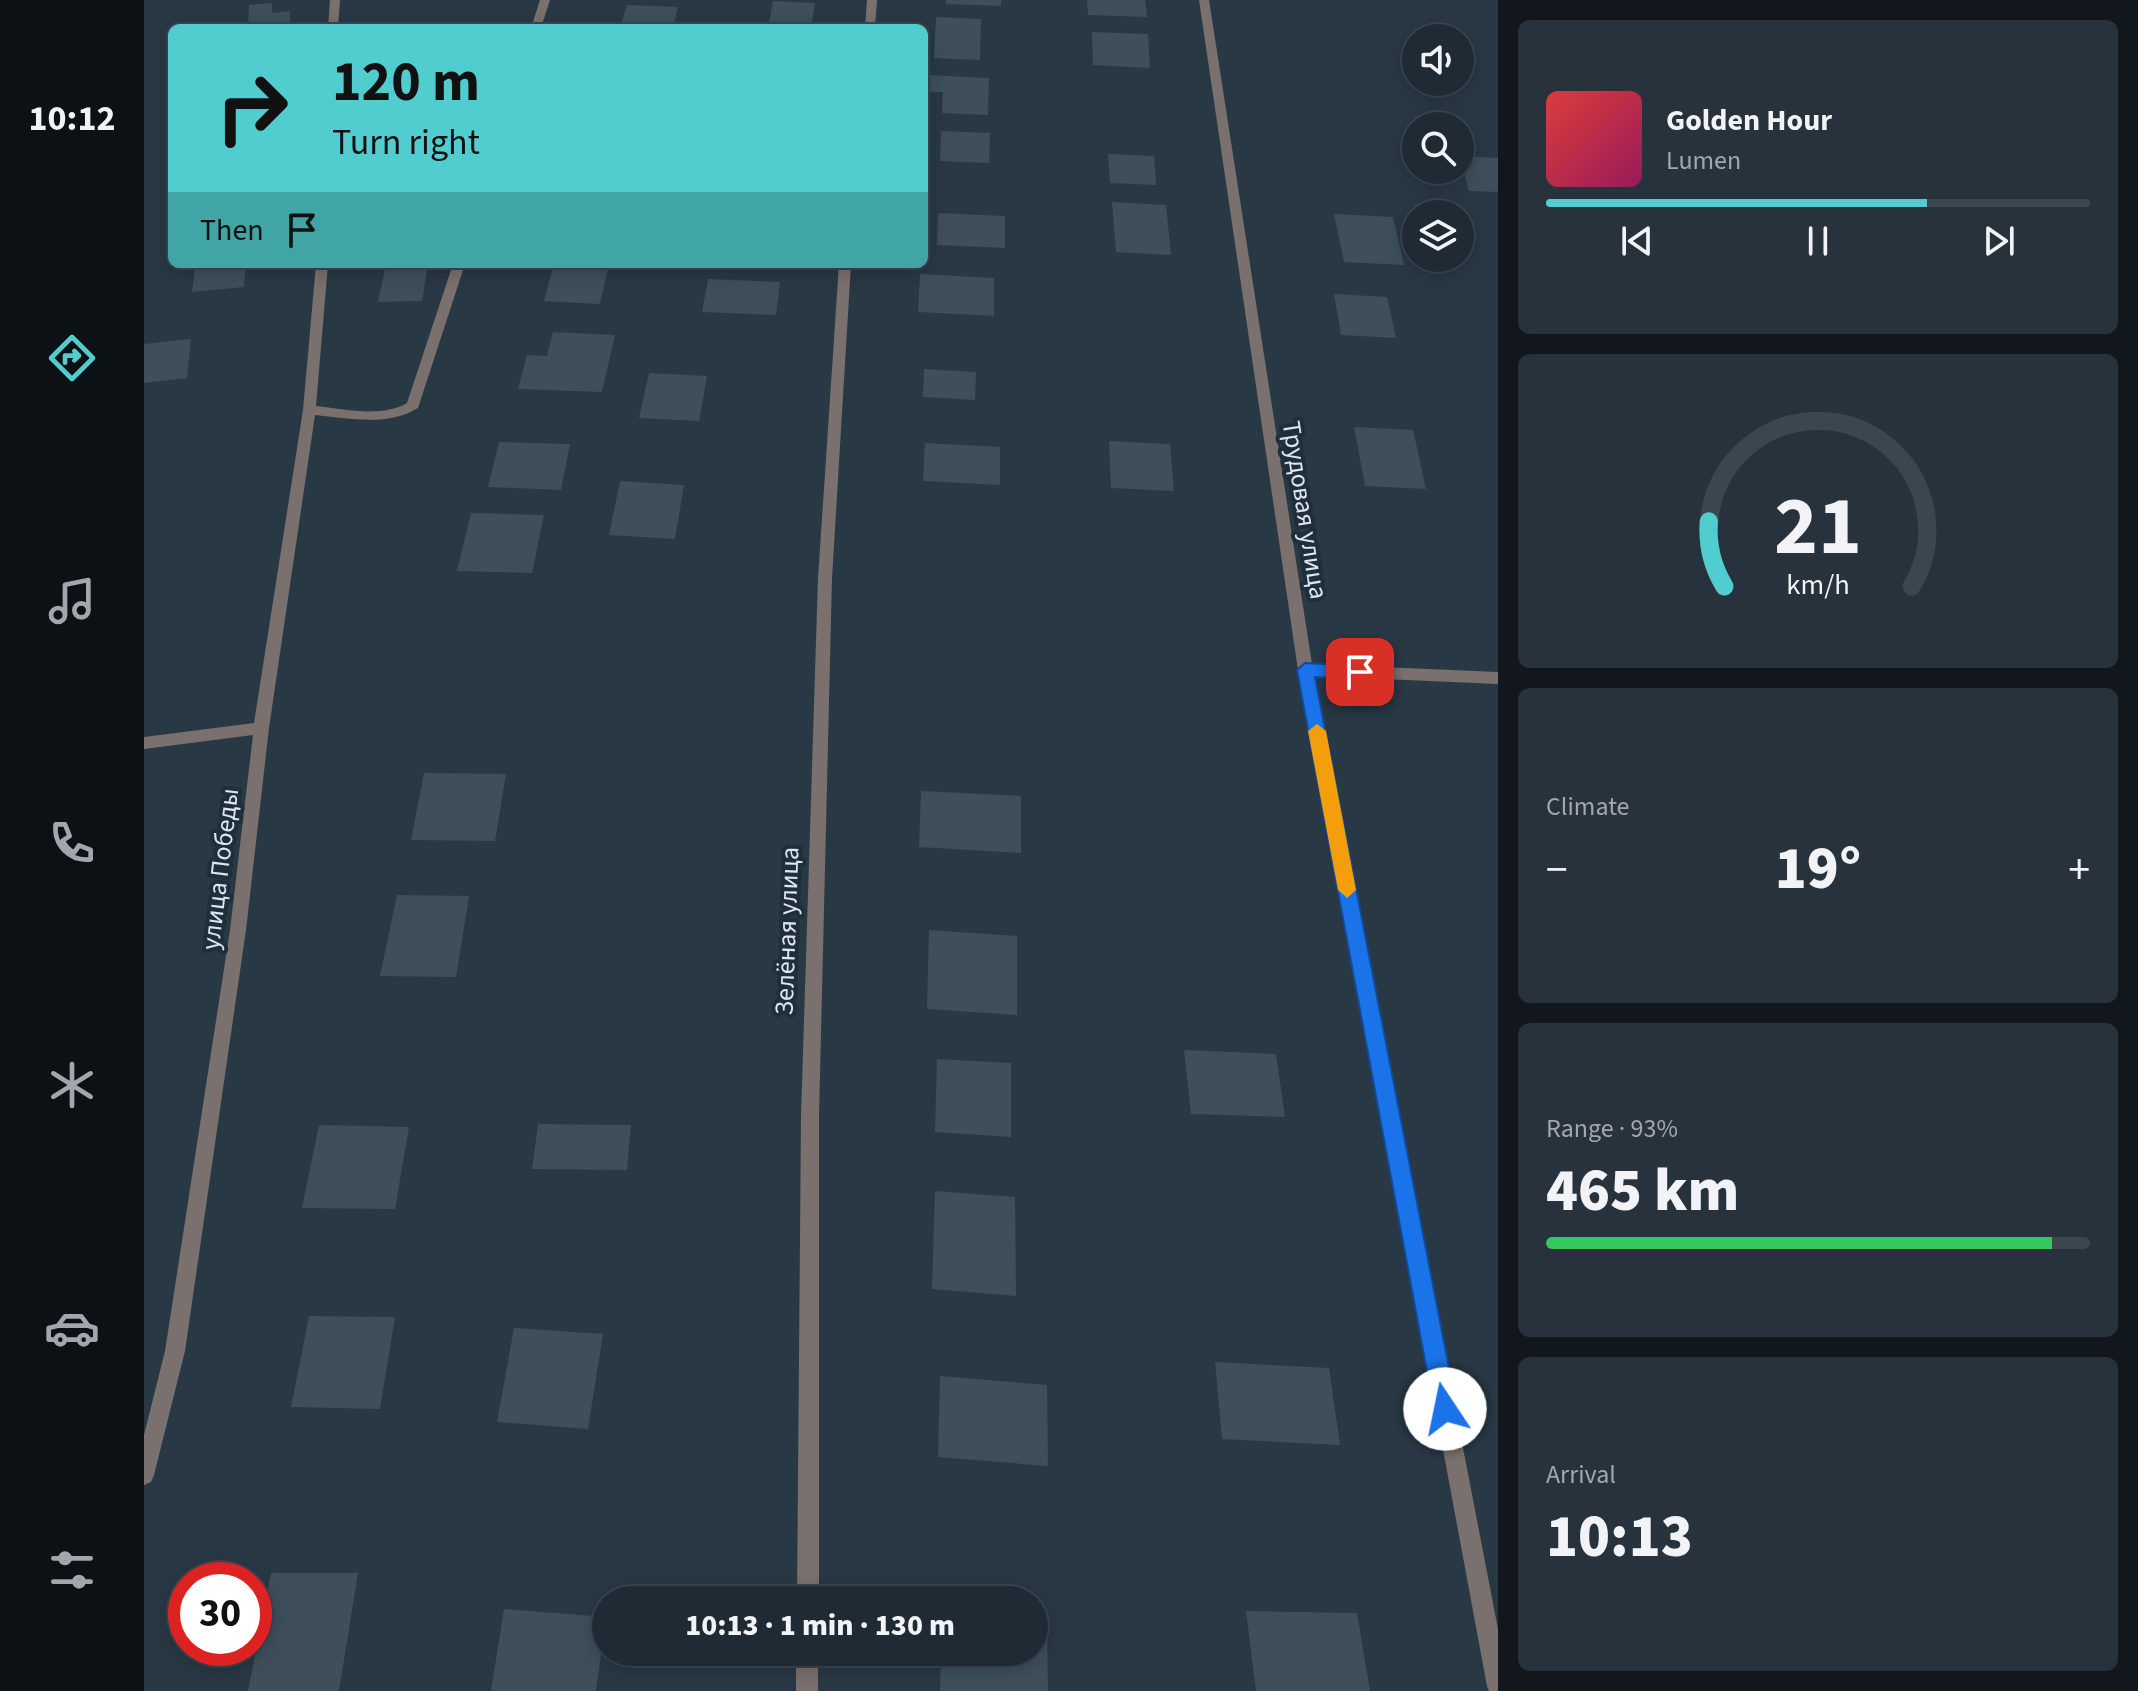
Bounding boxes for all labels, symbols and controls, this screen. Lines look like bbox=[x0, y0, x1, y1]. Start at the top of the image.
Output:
map controls bbox=[1402, 24, 1474, 272]
button: sound bbox=[1402, 24, 1474, 96]
text: 120 m bbox=[332, 43, 480, 122]
icon: right bbox=[200, 56, 304, 160]
text: 10:12 bbox=[29, 93, 115, 144]
text: Golden Hour bbox=[1666, 99, 1832, 142]
button: search bbox=[1402, 112, 1474, 184]
text: Turn right bbox=[332, 117, 480, 168]
text: Lumen bbox=[1666, 142, 1741, 179]
button: layers bbox=[1402, 200, 1474, 272]
icon: arrive bbox=[280, 208, 324, 252]
text: Then bbox=[200, 209, 264, 252]
icon: previous bbox=[1615, 219, 1659, 263]
icon: pause bbox=[1796, 219, 1840, 263]
icon: next bbox=[1977, 219, 2021, 263]
icon: directions bbox=[44, 330, 100, 386]
street label: Трудовая улица bbox=[1273, 418, 1337, 602]
text: 21 bbox=[1774, 468, 1862, 586]
text: km/h bbox=[1786, 565, 1850, 605]
icon: music bbox=[44, 573, 100, 629]
pin bbox=[1326, 638, 1394, 706]
icon: arrive bbox=[1338, 650, 1382, 694]
street label: улица Победы bbox=[192, 786, 248, 952]
text: Climate bbox=[1546, 788, 1630, 825]
icon: phone bbox=[44, 815, 100, 871]
text: 19° bbox=[1775, 827, 1861, 912]
text: − bbox=[1546, 839, 1568, 902]
text: + bbox=[2068, 839, 2090, 902]
street label: Зелёная улица bbox=[766, 846, 808, 1016]
icon: climate bbox=[44, 1057, 100, 1113]
text: Range · 93% bbox=[1546, 1110, 1678, 1147]
text: 465 km bbox=[1546, 1149, 1739, 1234]
icon: car bbox=[44, 1300, 100, 1356]
position arrow bbox=[1403, 1367, 1487, 1451]
text: Arrival bbox=[1546, 1456, 1616, 1493]
text: 10:13 bbox=[1546, 1495, 1693, 1580]
icon: filters bbox=[44, 1542, 100, 1598]
speed limit sign: 30 bbox=[168, 1562, 272, 1666]
text: 10:13 · 1 min · 130 m bbox=[685, 1604, 955, 1647]

